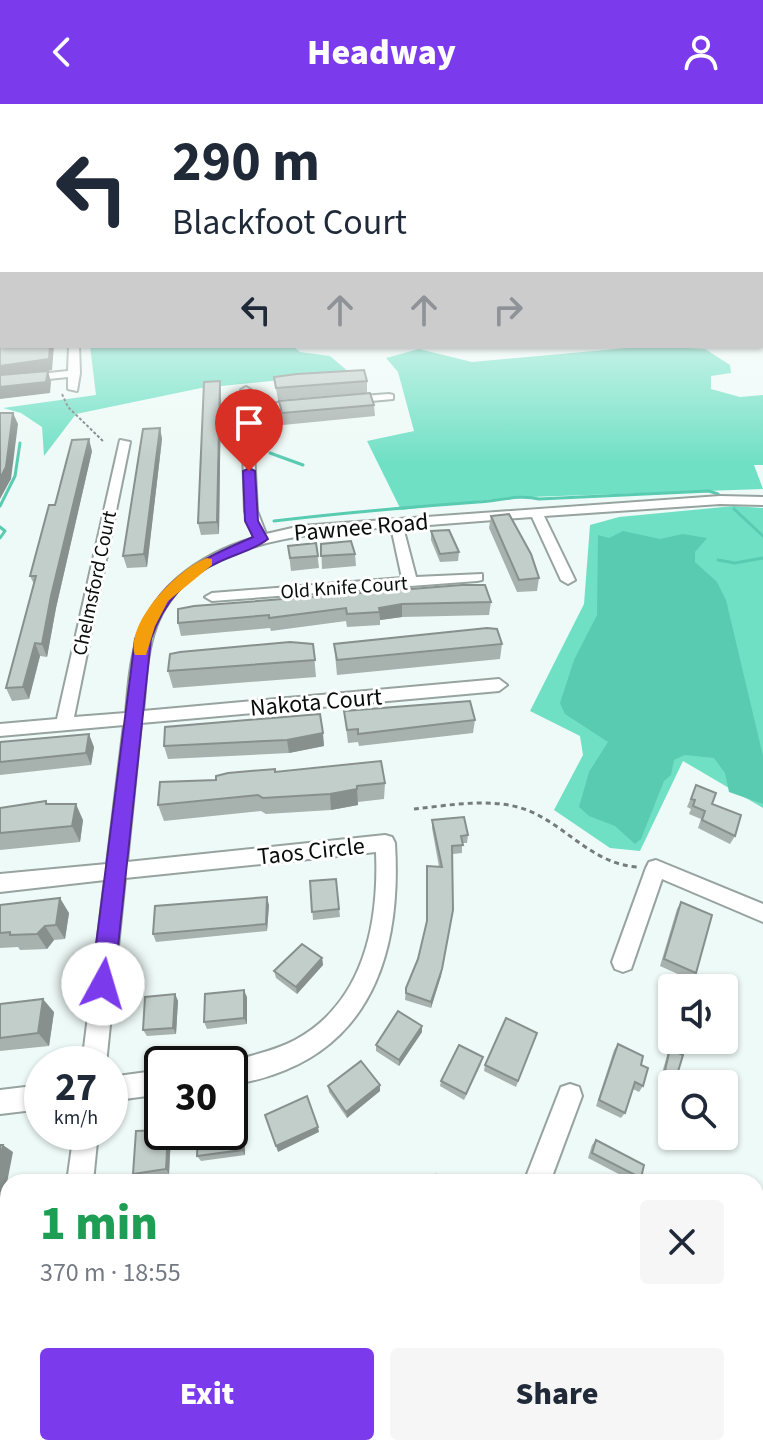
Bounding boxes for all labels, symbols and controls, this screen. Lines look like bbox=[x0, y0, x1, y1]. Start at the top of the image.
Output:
text: Headway bbox=[307, 27, 456, 78]
icon: back bbox=[40, 30, 84, 74]
icon: person bbox=[679, 30, 723, 74]
text: 290 m bbox=[172, 123, 320, 202]
icon: left bbox=[40, 136, 144, 240]
text: Blackfoot Court bbox=[172, 197, 407, 248]
icon: left bbox=[234, 288, 278, 332]
icon: ahead bbox=[318, 288, 362, 332]
icon: ahead bbox=[402, 288, 446, 332]
icon: right bbox=[486, 288, 530, 332]
pin bbox=[215, 389, 283, 471]
icon: arrive bbox=[227, 401, 271, 445]
street label: Pawnee Road bbox=[292, 504, 430, 551]
street label: Chelmsford Court bbox=[66, 508, 124, 658]
street label: Old Knife Court bbox=[280, 570, 409, 606]
street label: Nakota Court bbox=[249, 679, 384, 726]
street label: Taos Circle bbox=[256, 828, 366, 875]
position arrow bbox=[61, 942, 145, 1026]
map controls bbox=[658, 974, 738, 1150]
button: sound bbox=[658, 974, 738, 1054]
speed limit sign: 30 bbox=[144, 1046, 248, 1150]
text: 27 bbox=[55, 1059, 97, 1116]
button: search bbox=[658, 1070, 738, 1150]
text: km/h bbox=[54, 1104, 98, 1132]
text: 1 min bbox=[40, 1190, 158, 1258]
button: close bbox=[640, 1200, 724, 1284]
text: 370 m · 18:55 bbox=[40, 1254, 181, 1291]
button: Exit bbox=[40, 1348, 374, 1440]
button: Share bbox=[390, 1348, 724, 1440]

